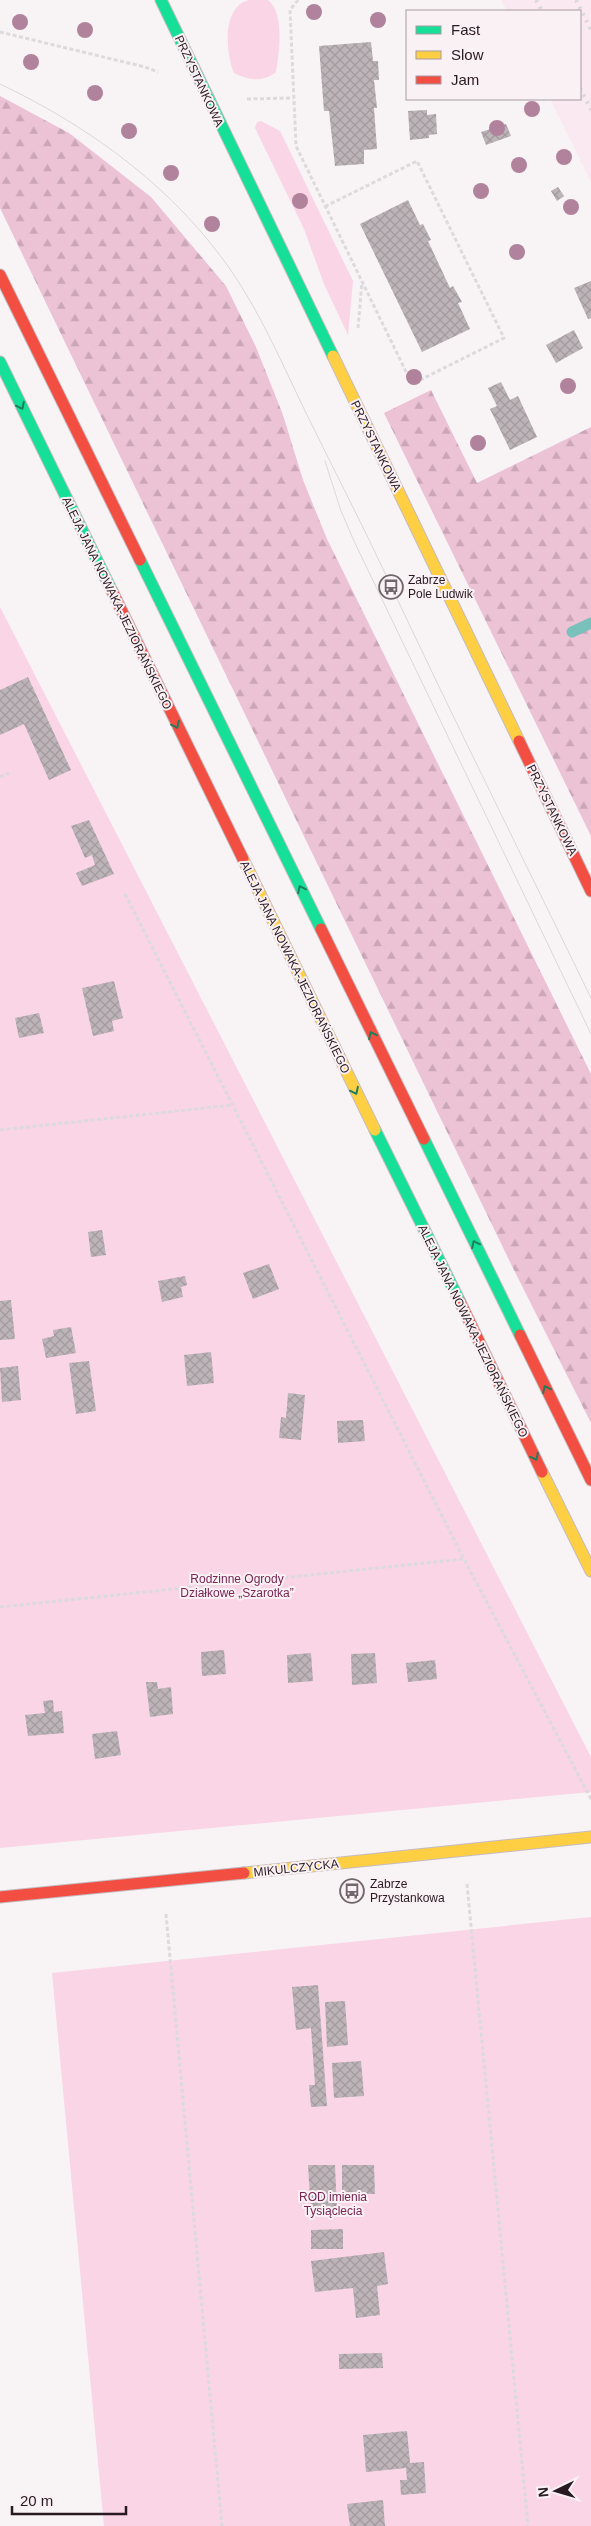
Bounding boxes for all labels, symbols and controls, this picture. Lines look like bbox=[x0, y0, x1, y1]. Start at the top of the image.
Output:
legend bbox=[406, 10, 581, 100]
text: Fast bbox=[451, 21, 481, 38]
street label: PRZYSTANKOWA bbox=[172, 33, 226, 129]
text: Slow bbox=[451, 46, 484, 63]
text: Jam bbox=[451, 71, 479, 88]
street label: PRZYSTANKOWA bbox=[348, 398, 404, 494]
one-way arrow bbox=[15, 401, 25, 410]
street label: ALEJA JANA NOWAKA-JEZIORAŃSKIEGO bbox=[59, 494, 176, 712]
place label: Zabrze Pole Ludwik bbox=[408, 573, 474, 601]
bus stop icon: Zabrze Pole Ludwik bbox=[378, 574, 404, 600]
one-way arrow bbox=[170, 720, 181, 729]
street label: PRZYSTANKOWA bbox=[524, 762, 580, 858]
street label: ALEJA JANA NOWAKA-JEZIORAŃSKIEGO bbox=[237, 858, 354, 1076]
one-way arrow bbox=[297, 885, 307, 894]
one-way arrow bbox=[368, 1031, 379, 1040]
one-way arrow bbox=[349, 1086, 359, 1095]
street label: ALEJA JANA NOWAKA-JEZIORAŃSKIEGO bbox=[415, 1222, 532, 1440]
one-way arrow bbox=[471, 1240, 481, 1249]
one-way arrow bbox=[542, 1386, 552, 1395]
one-way arrow bbox=[529, 1452, 539, 1461]
park label: Rodzinne Ogrody Działkowe „Szarotka” bbox=[180, 1572, 294, 1600]
street label: MIKULCZYCKA bbox=[253, 1857, 339, 1879]
place label: Zabrze Przystankowa bbox=[370, 1877, 445, 1905]
bus stop icon: Zabrze Przystankowa bbox=[339, 1878, 365, 1904]
park label: ROD imienia Tysiąclecia bbox=[299, 2190, 367, 2218]
north arrow bbox=[531, 2466, 581, 2516]
scale bar bbox=[12, 2484, 126, 2516]
text: N bbox=[535, 2486, 551, 2498]
text: 20 m bbox=[20, 2492, 53, 2509]

